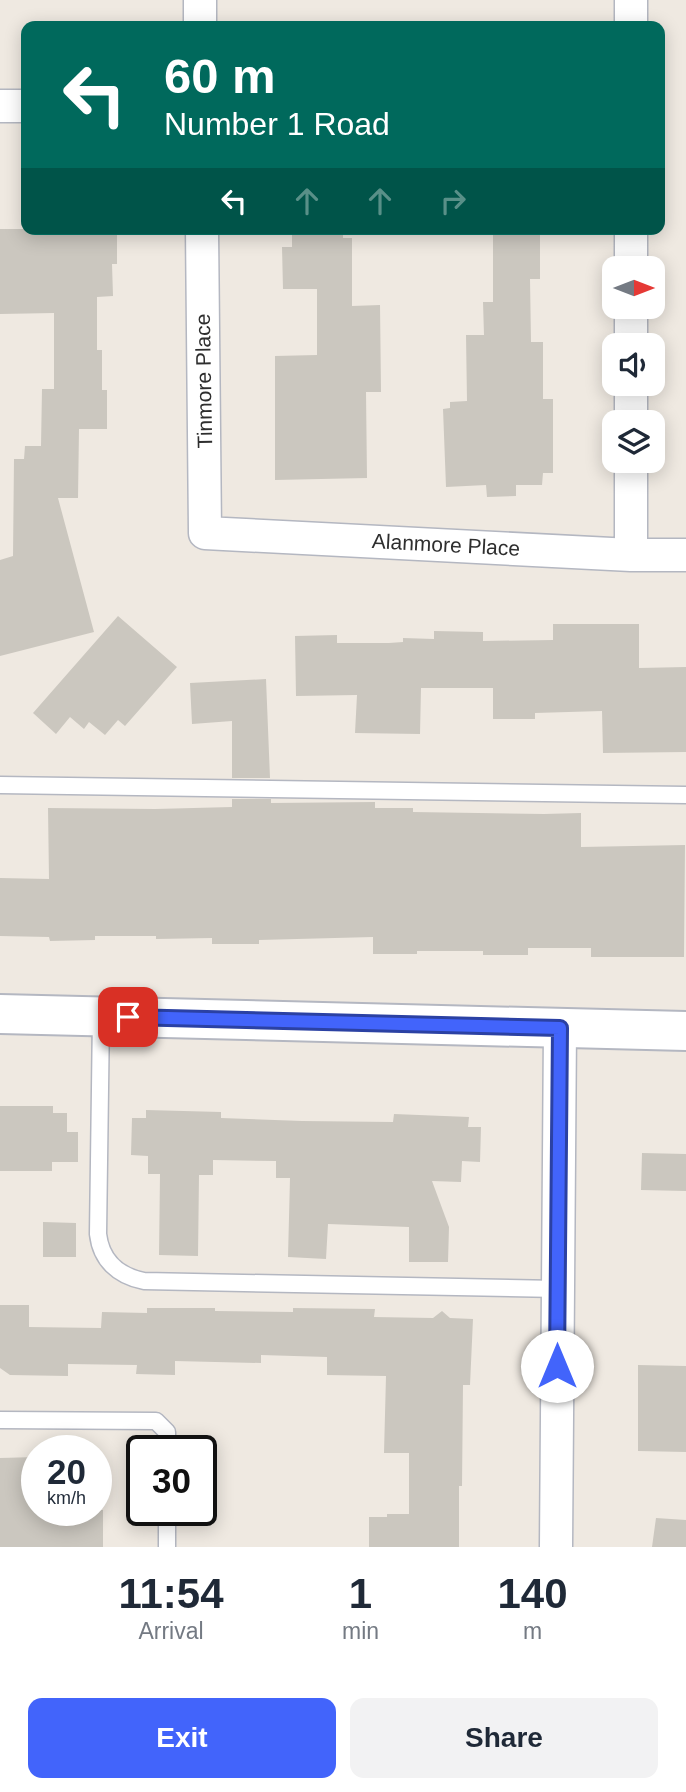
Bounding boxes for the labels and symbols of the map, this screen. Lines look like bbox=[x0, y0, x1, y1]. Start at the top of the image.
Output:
north arrow bbox=[602, 256, 665, 318]
street label: Tinmore Place bbox=[191, 314, 216, 449]
street label: Alanmore Place bbox=[371, 529, 521, 560]
pin bbox=[98, 987, 158, 1047]
position arrow bbox=[520, 1329, 594, 1403]
speed limit sign: 30 bbox=[126, 1435, 217, 1526]

